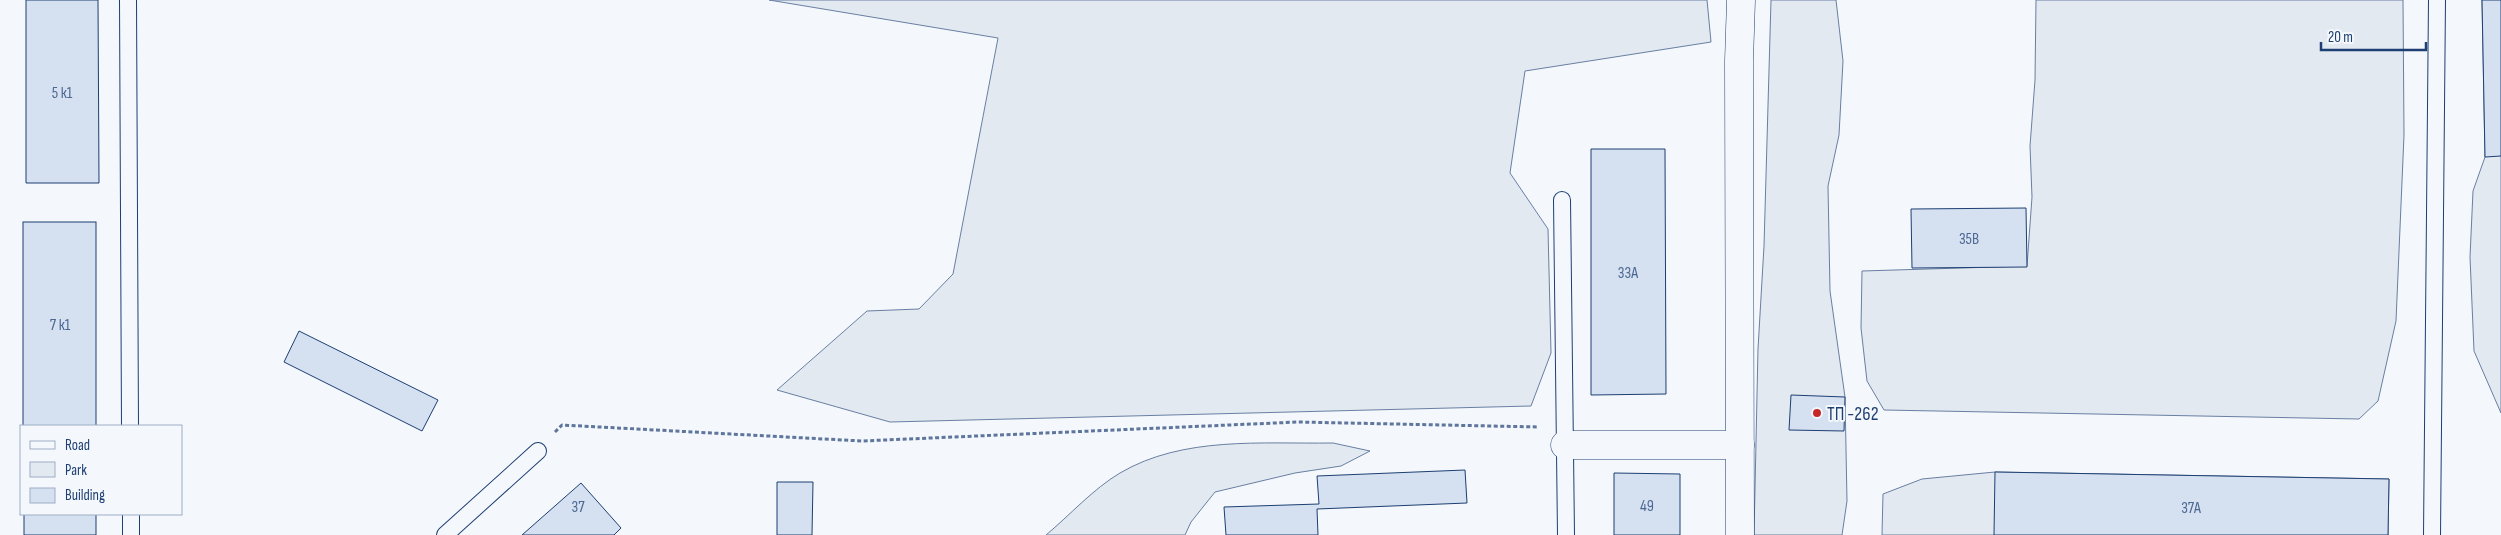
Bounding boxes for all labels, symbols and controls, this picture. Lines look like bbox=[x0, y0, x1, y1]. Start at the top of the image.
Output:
scale bar bbox=[2321, 20, 2426, 52]
text: 20 m bbox=[2328, 28, 2353, 47]
house number: 5 к1 bbox=[52, 84, 73, 103]
house number: 35В bbox=[1959, 230, 1979, 249]
house number: 33А bbox=[1618, 264, 1638, 283]
house number: 7 к1 bbox=[50, 316, 71, 335]
place label: ТП -262 bbox=[1827, 403, 1879, 426]
marker: ТП -262 bbox=[1811, 407, 1823, 419]
legend bbox=[20, 425, 182, 515]
text: Road bbox=[65, 436, 90, 455]
text: Park bbox=[65, 461, 87, 480]
text: Building bbox=[65, 486, 105, 505]
house number: 49 bbox=[1640, 497, 1654, 516]
house number: 37 bbox=[571, 498, 585, 517]
house number: 37А bbox=[2181, 499, 2201, 518]

